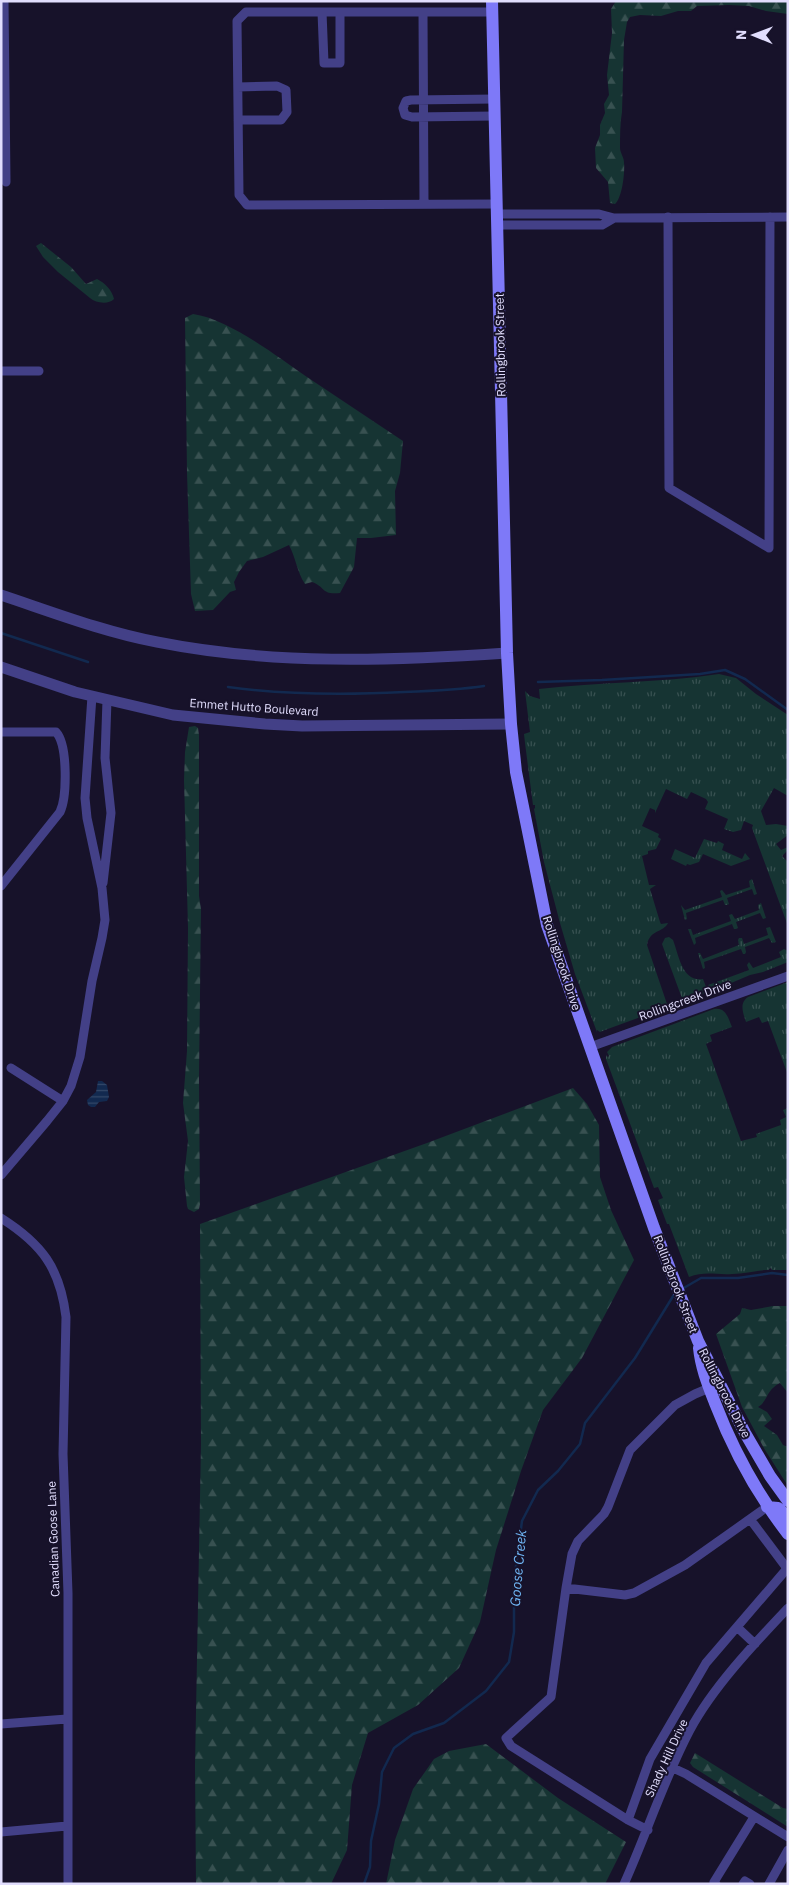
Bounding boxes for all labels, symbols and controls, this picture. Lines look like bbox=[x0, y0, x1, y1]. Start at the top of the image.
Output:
north arrow bbox=[729, 10, 779, 60]
text: N bbox=[732, 30, 750, 40]
street label: Rollingbrook Street bbox=[492, 293, 508, 397]
street label: Emmet Hutto Boulevard bbox=[189, 695, 319, 719]
street label: Rollingbrook Drive bbox=[540, 914, 584, 1013]
street label: Rollingcreek Drive bbox=[637, 976, 734, 1024]
street label: Rollingbrook Street bbox=[650, 1233, 702, 1335]
street label: Rollingbrook Drive bbox=[696, 1346, 754, 1441]
street label: Canadian Goose Lane bbox=[43, 1480, 63, 1597]
water label: Goose Creek bbox=[506, 1528, 530, 1607]
street label: Shady Hill Drive bbox=[641, 1716, 691, 1800]

